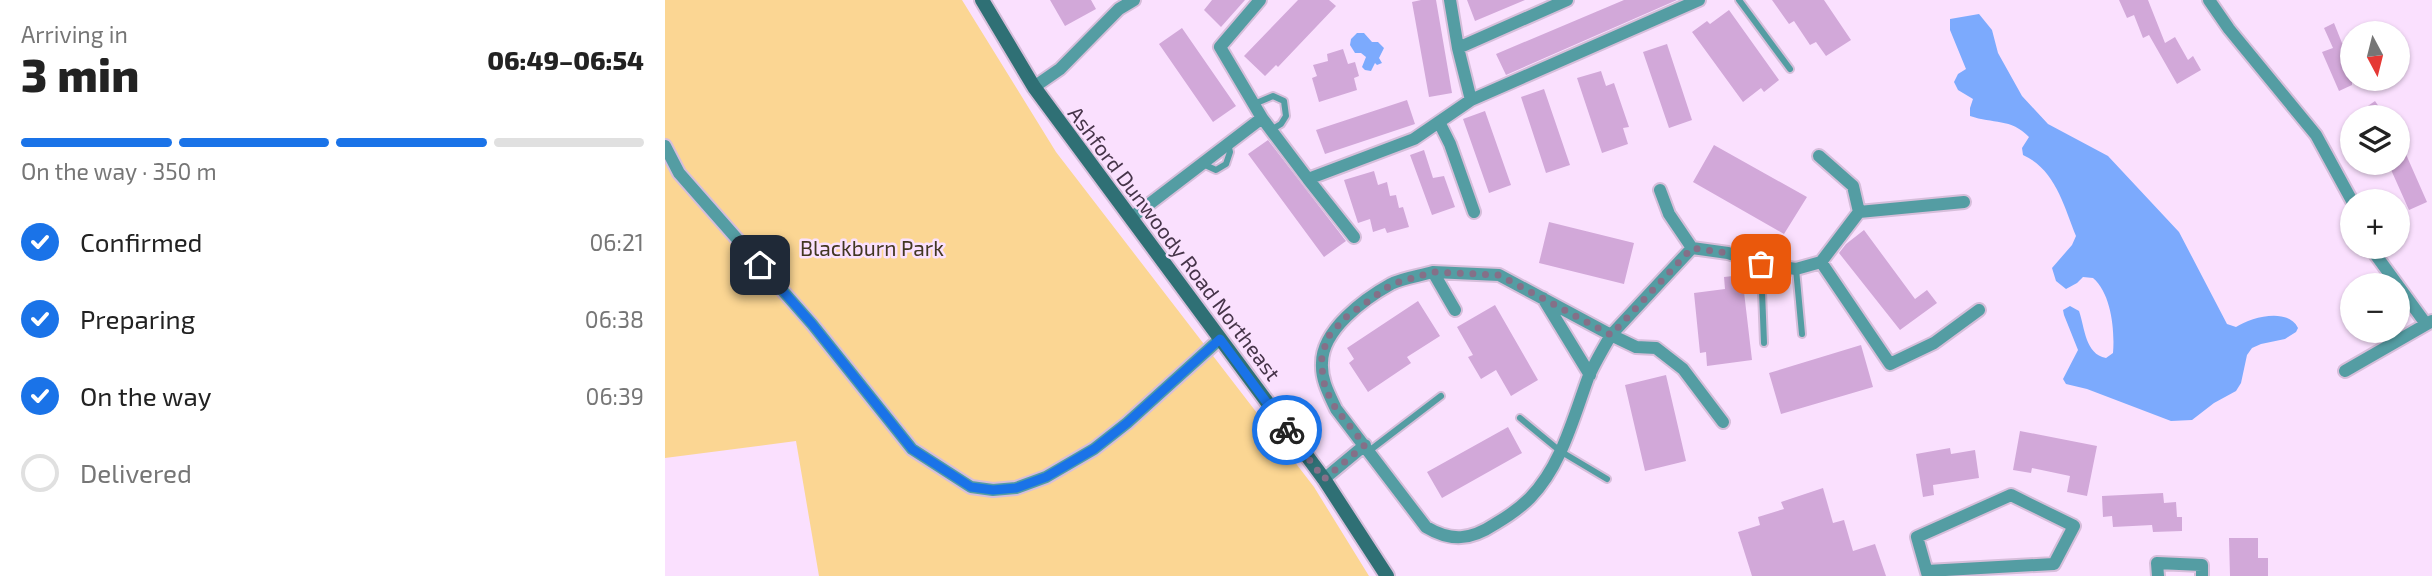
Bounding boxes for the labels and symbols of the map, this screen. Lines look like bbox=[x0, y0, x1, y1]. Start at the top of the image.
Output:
north arrow bbox=[2340, 21, 2410, 91]
street label: Ashford Dunwoody Road Northeast bbox=[1064, 101, 1286, 385]
pin bbox=[1731, 234, 1791, 294]
pin bbox=[730, 235, 790, 295]
park label: Blackburn Park bbox=[800, 235, 944, 260]
courier bbox=[1252, 395, 1322, 465]

